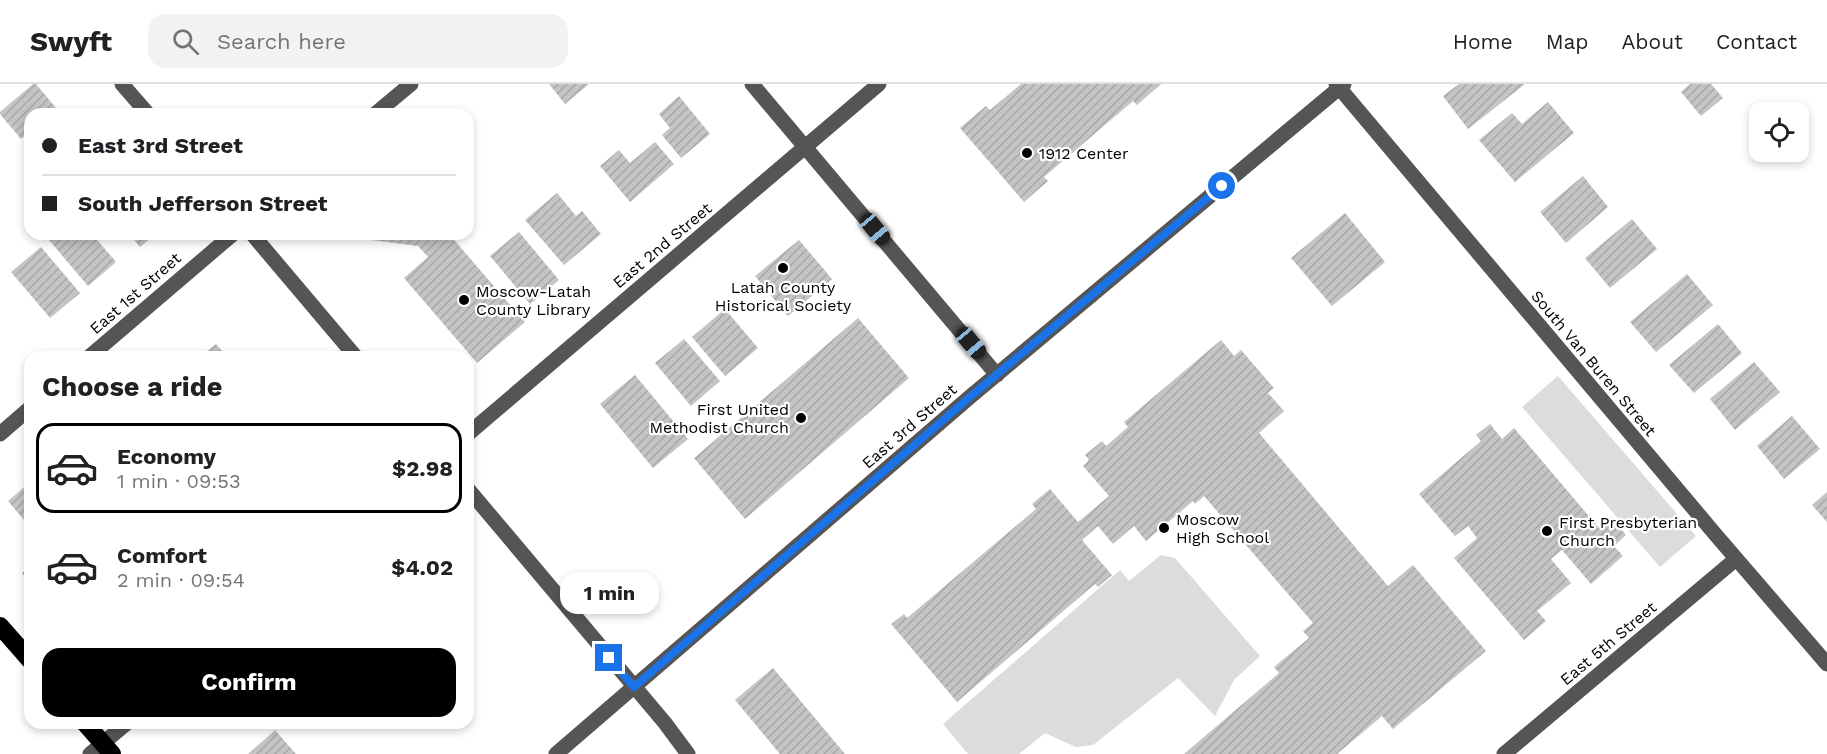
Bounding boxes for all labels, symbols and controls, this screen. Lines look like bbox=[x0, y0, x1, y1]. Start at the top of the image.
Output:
search box bbox=[148, 14, 568, 68]
text: Swyft bbox=[30, 25, 112, 58]
icon: search bbox=[169, 25, 202, 58]
text: Search here bbox=[217, 29, 346, 54]
text: Home bbox=[1453, 29, 1513, 54]
text: Map bbox=[1546, 29, 1589, 54]
text: About bbox=[1622, 29, 1683, 54]
text: Contact bbox=[1716, 29, 1797, 54]
map controls bbox=[1749, 102, 1809, 162]
button: locate bbox=[1749, 102, 1809, 162]
text: East 3rd Street bbox=[78, 133, 243, 158]
place label: 1912 Center bbox=[1039, 144, 1129, 163]
marker: 1912 Center bbox=[1020, 146, 1034, 160]
route start bbox=[1208, 172, 1235, 199]
text: South Jefferson Street bbox=[78, 191, 327, 216]
street label: East 2nd Street bbox=[609, 198, 716, 292]
car bbox=[857, 209, 893, 249]
street label: East 1st Street bbox=[86, 248, 185, 338]
marker: Latah County Historical Society bbox=[776, 261, 790, 275]
place label: Latah County Historical Society bbox=[715, 278, 852, 315]
place label: Moscow-Latah County Library bbox=[476, 282, 591, 319]
street label: South Van Buren Street bbox=[1527, 287, 1660, 440]
marker: Moscow-Latah County Library bbox=[457, 293, 471, 307]
car bbox=[953, 323, 989, 363]
text: Choose a ride bbox=[42, 371, 222, 403]
street label: East 3rd Street bbox=[858, 380, 961, 473]
place label: First United Methodist Church bbox=[649, 400, 789, 437]
marker: First United Methodist Church bbox=[794, 411, 808, 425]
icon: car bbox=[45, 441, 99, 495]
text: Economy bbox=[117, 444, 216, 469]
text: $2.98 bbox=[392, 456, 453, 481]
text: 1 min · 09:53 bbox=[117, 469, 241, 493]
place label: Moscow High School bbox=[1176, 510, 1269, 547]
place label: First Presbyterian Church bbox=[1559, 513, 1697, 550]
marker: Moscow High School bbox=[1157, 521, 1171, 535]
marker: First Presbyterian Church bbox=[1540, 524, 1554, 538]
icon: car bbox=[45, 540, 99, 594]
text: Comfort bbox=[117, 543, 207, 568]
text: $4.02 bbox=[391, 555, 453, 580]
text: 2 min · 09:54 bbox=[117, 568, 245, 592]
callout: 1 min bbox=[560, 571, 658, 613]
text: 1 min bbox=[584, 581, 635, 605]
street label: East 5th Street bbox=[1556, 598, 1660, 689]
route end bbox=[595, 644, 622, 671]
button: Confirm bbox=[42, 648, 456, 717]

